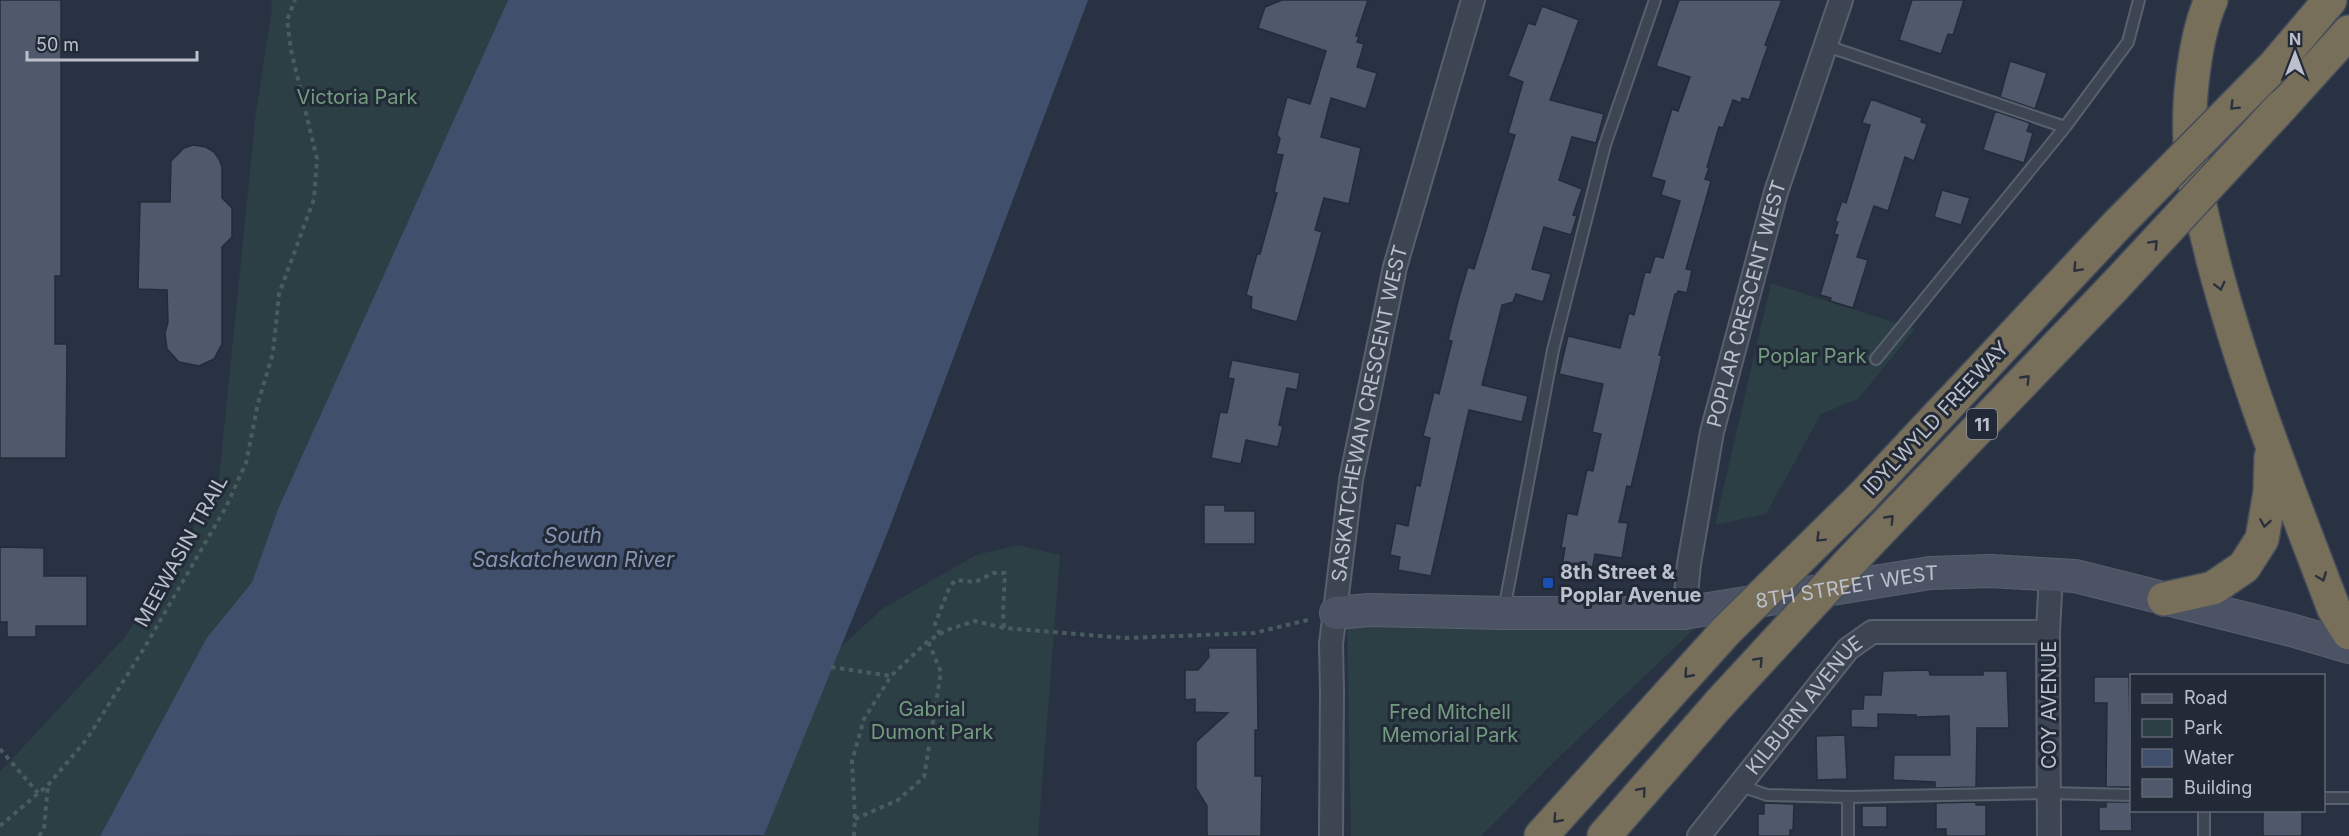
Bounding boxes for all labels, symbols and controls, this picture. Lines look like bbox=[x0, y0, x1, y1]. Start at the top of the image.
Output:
scale bar bbox=[27, 24, 196, 62]
north arrow bbox=[2265, 24, 2325, 84]
text: N bbox=[2289, 29, 2301, 49]
text: 50 m bbox=[36, 34, 79, 55]
park label: Victoria Park bbox=[297, 85, 417, 109]
one-way arrow bbox=[2230, 99, 2241, 110]
street label: POPLAR CRESCENT WEST bbox=[1702, 177, 1791, 430]
one-way arrow bbox=[2147, 241, 2158, 251]
street label: SASKATCHEWAN CRESCENT WEST bbox=[1327, 242, 1413, 583]
one-way arrow bbox=[2073, 261, 2084, 272]
one-way arrow bbox=[2213, 280, 2225, 290]
street label: IDYLWYLD FREEWAY bbox=[1858, 336, 2014, 500]
park label: Poplar Park bbox=[1758, 344, 1866, 368]
one-way arrow bbox=[2018, 375, 2029, 386]
road number: 11 bbox=[1967, 409, 1997, 439]
street label: MEEWASIN TRAIL bbox=[129, 471, 233, 631]
one-way arrow bbox=[1883, 516, 1894, 527]
one-way arrow bbox=[2259, 517, 2272, 527]
water label: South Saskatchewan River bbox=[472, 523, 675, 572]
one-way arrow bbox=[1817, 531, 1827, 542]
place label: 8th Street & Poplar Avenue bbox=[1560, 560, 1702, 607]
street label: 8TH STREET WEST bbox=[1754, 561, 1938, 613]
one-way arrow bbox=[2314, 571, 2327, 581]
marker: 8th Street & Poplar Avenue bbox=[1541, 576, 1555, 590]
street label: KILBURN AVENUE bbox=[1741, 631, 1867, 779]
street label: COY AVENUE bbox=[2037, 641, 2061, 769]
one-way arrow bbox=[1751, 657, 1762, 668]
one-way arrow bbox=[1684, 667, 1695, 678]
legend bbox=[2130, 674, 2325, 812]
text: Road bbox=[2184, 687, 2227, 708]
park label: Gabrial Dumont Park bbox=[871, 697, 993, 744]
park label: Fred Mitchell Memorial Park bbox=[1382, 700, 1518, 747]
text: Park bbox=[2184, 717, 2223, 738]
text: Water bbox=[2184, 747, 2234, 768]
text: Building bbox=[2184, 777, 2252, 798]
one-way arrow bbox=[1635, 787, 1646, 798]
one-way arrow bbox=[1553, 812, 1564, 822]

